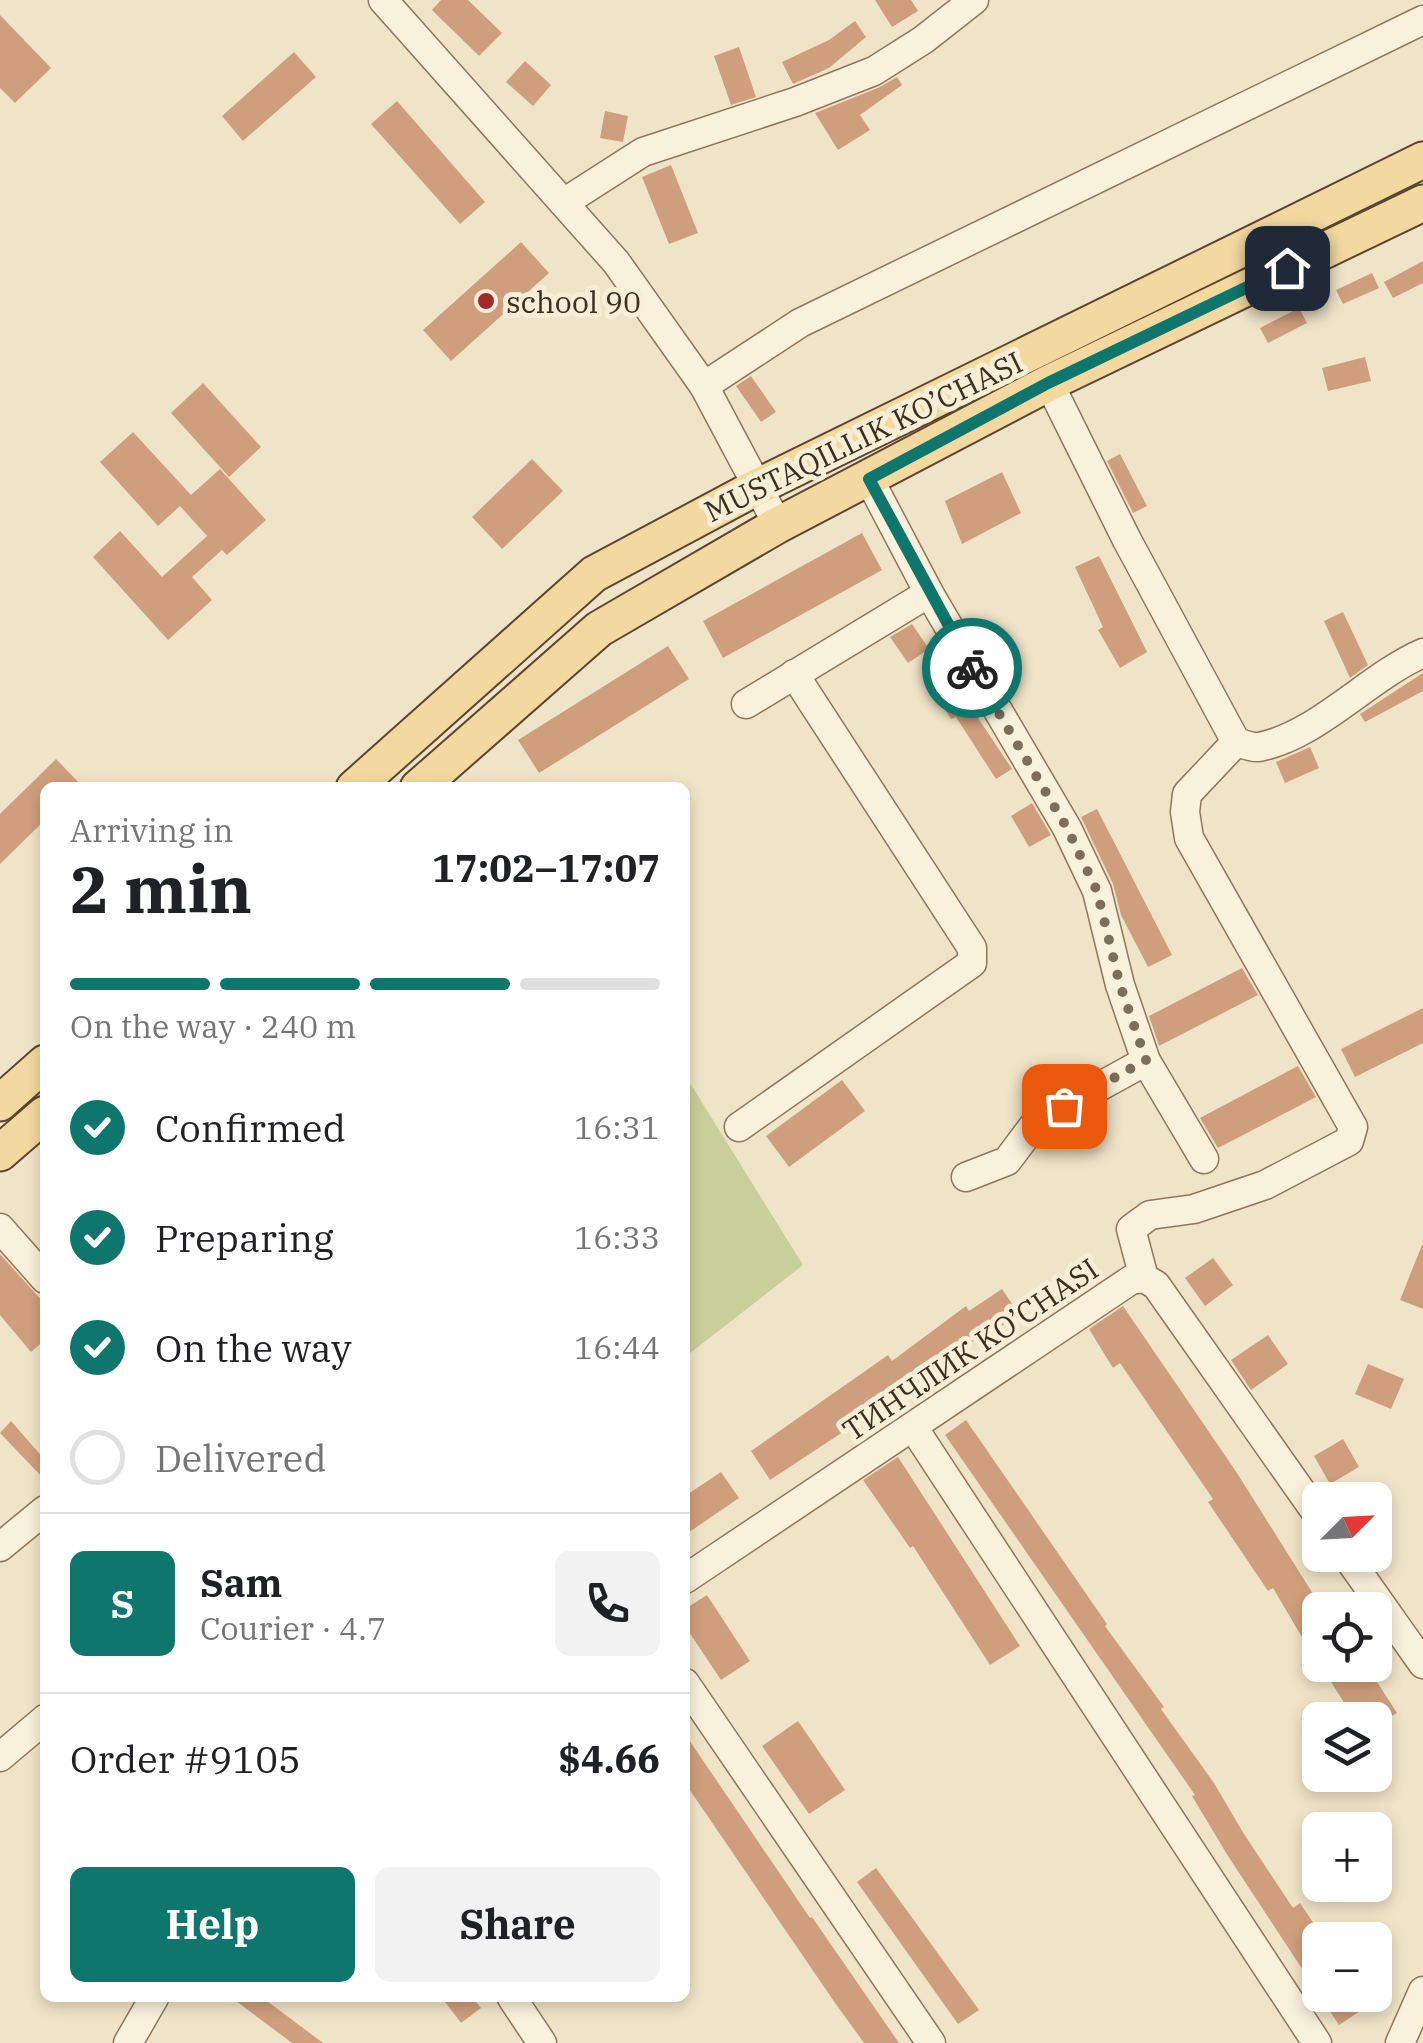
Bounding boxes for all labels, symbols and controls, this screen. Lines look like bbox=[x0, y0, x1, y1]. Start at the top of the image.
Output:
pin bbox=[1245, 226, 1330, 311]
icon: home bbox=[1260, 241, 1315, 296]
place label: school 90 bbox=[506, 282, 641, 321]
marker: school 90 bbox=[475, 290, 497, 312]
street label: MUSTAQILLIK KO’CHASI bbox=[697, 342, 1029, 530]
courier bbox=[922, 618, 1022, 718]
icon: bike bbox=[945, 641, 1000, 696]
text: Arriving in bbox=[70, 809, 233, 851]
text: 17:02–17:07 bbox=[432, 843, 660, 892]
text: 2 min bbox=[70, 846, 252, 931]
text: On the way · 240 m bbox=[70, 1005, 356, 1047]
pin bbox=[1022, 1064, 1107, 1149]
icon: bag bbox=[1037, 1079, 1092, 1134]
icon: check bbox=[70, 1100, 125, 1155]
text: Confirmed bbox=[155, 1103, 346, 1152]
text: 16:31 bbox=[574, 1106, 660, 1148]
icon: check bbox=[70, 1210, 125, 1265]
text: Preparing bbox=[155, 1213, 334, 1262]
text: 16:33 bbox=[574, 1216, 660, 1258]
street label: ТИНЧЛИК KO’CHASI bbox=[835, 1249, 1105, 1449]
icon: check bbox=[70, 1320, 125, 1375]
text: On the way bbox=[155, 1323, 352, 1372]
text: 16:44 bbox=[574, 1326, 660, 1368]
text: Delivered bbox=[155, 1433, 327, 1482]
north arrow bbox=[1302, 1482, 1392, 1572]
map controls bbox=[1302, 1482, 1392, 2012]
button: phone bbox=[555, 1551, 660, 1656]
text: Sam bbox=[200, 1558, 283, 1607]
text: S bbox=[111, 1579, 134, 1628]
button: locate bbox=[1302, 1592, 1392, 1682]
text: Courier · 4.7 bbox=[200, 1607, 386, 1649]
button: layers bbox=[1302, 1702, 1392, 1792]
text: Order #9105 bbox=[70, 1734, 301, 1783]
text: $4.66 bbox=[558, 1734, 660, 1783]
button: + bbox=[1302, 1812, 1392, 1902]
button: Help bbox=[70, 1867, 355, 1982]
button: Share bbox=[375, 1867, 660, 1982]
button: − bbox=[1302, 1922, 1392, 2012]

